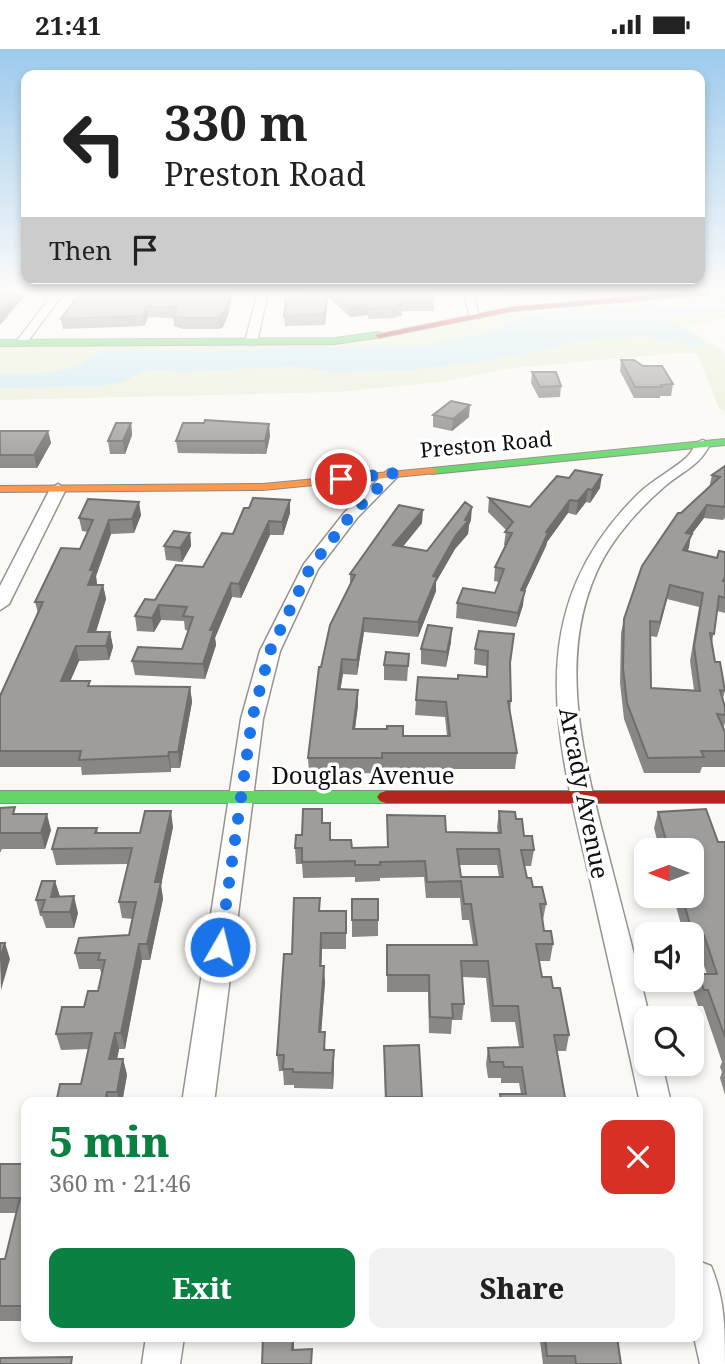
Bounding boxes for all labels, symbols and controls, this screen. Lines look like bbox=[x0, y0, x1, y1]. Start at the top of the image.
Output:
text: 21:41 bbox=[35, 7, 102, 43]
text: 330 m bbox=[164, 89, 308, 155]
icon: left bbox=[49, 98, 140, 189]
text: Preston Road bbox=[164, 152, 366, 195]
icon: arrive bbox=[126, 231, 164, 269]
text: Then bbox=[49, 232, 112, 268]
street label: Preston Road bbox=[419, 424, 553, 464]
pin bbox=[311, 449, 371, 509]
icon: arrive bbox=[322, 460, 360, 498]
street label: Arcady Avenue bbox=[552, 705, 618, 881]
street label: Douglas Avenue bbox=[271, 758, 455, 791]
north arrow bbox=[634, 838, 704, 908]
map controls bbox=[634, 838, 704, 1076]
position arrow bbox=[183, 910, 257, 984]
button: sound bbox=[634, 922, 704, 992]
button: search bbox=[634, 1006, 704, 1076]
text: 5 min bbox=[49, 1112, 170, 1169]
button: close bbox=[601, 1120, 675, 1194]
text: 360 m · 21:46 bbox=[49, 1167, 191, 1199]
button: Exit bbox=[49, 1248, 355, 1328]
button: Share bbox=[369, 1248, 675, 1328]

